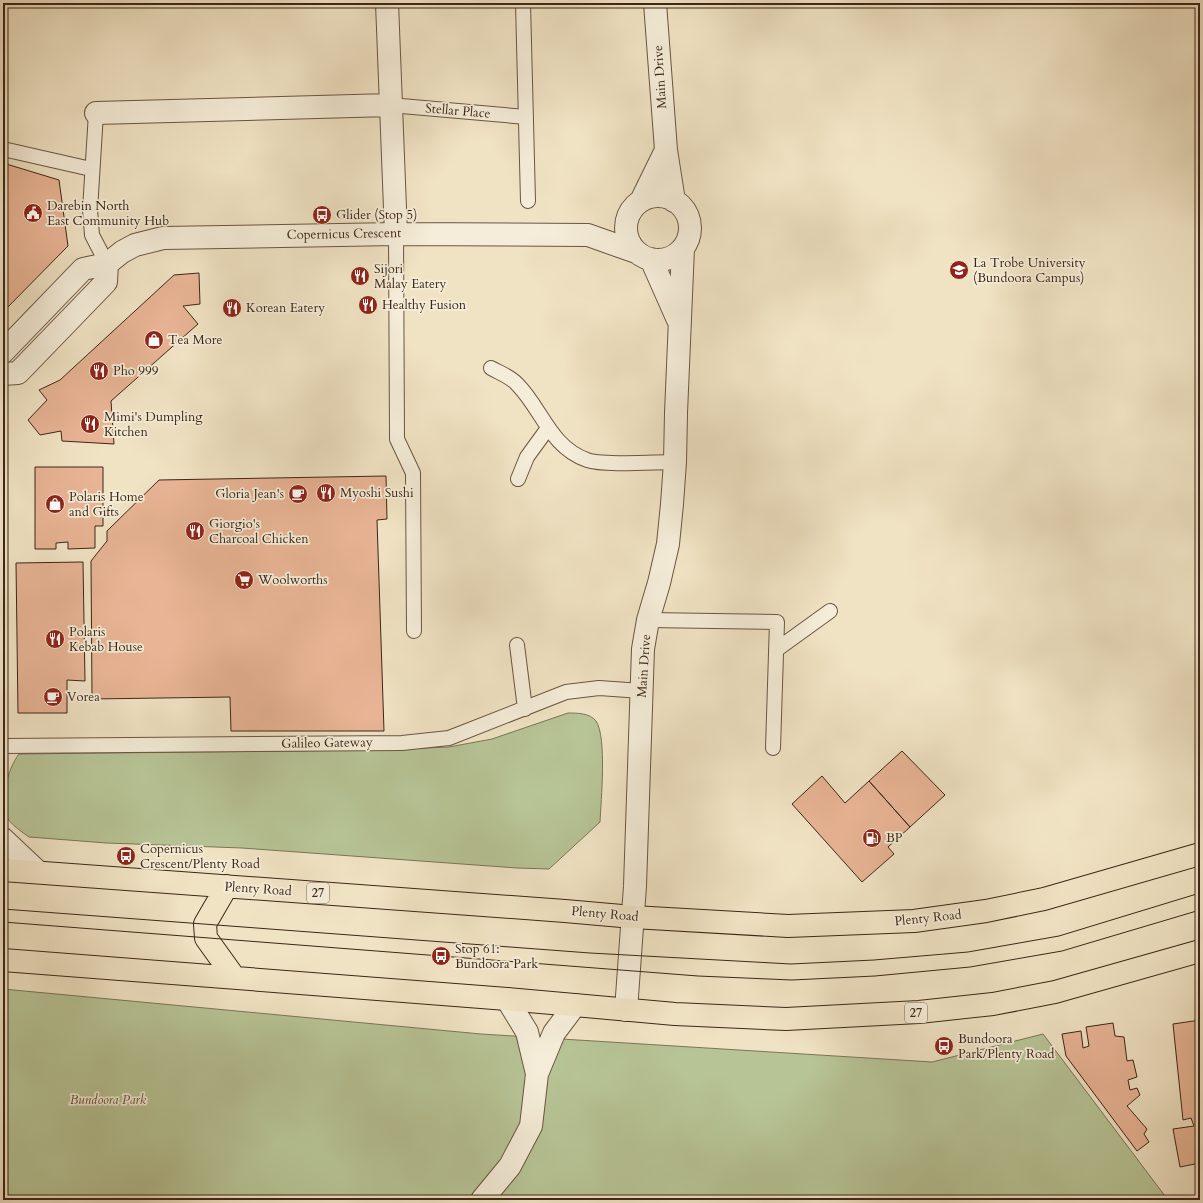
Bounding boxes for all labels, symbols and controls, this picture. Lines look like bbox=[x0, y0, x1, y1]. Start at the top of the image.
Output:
street label: Main Drive bbox=[649, 44, 671, 109]
street label: Stellar Place bbox=[425, 99, 491, 123]
place label: Darebin North East Community Hub bbox=[47, 197, 169, 230]
public building icon: Darebin North East Community Hub bbox=[22, 202, 44, 224]
bus stop icon: Glider (Stop 5) bbox=[311, 204, 333, 226]
place label: Glider (Stop 5) bbox=[336, 206, 417, 224]
street label: Copernicus Crescent bbox=[286, 224, 402, 244]
place label: La Trobe University (Bundoora Campus) bbox=[973, 254, 1086, 287]
school or university icon: La Trobe University (Bundoora Campus) bbox=[948, 259, 970, 281]
place label: Sijori Malay Eatery bbox=[374, 260, 447, 293]
restaurant icon: Sijori Malay Eatery bbox=[349, 265, 371, 287]
restaurant icon: Healthy Fusion bbox=[357, 294, 379, 316]
place label: Healthy Fusion bbox=[382, 296, 467, 314]
restaurant icon: Korean Eatery bbox=[221, 297, 243, 319]
place label: Korean Eatery bbox=[246, 299, 325, 317]
shop icon: Tea More bbox=[143, 329, 165, 351]
place label: Tea More bbox=[168, 331, 223, 349]
restaurant icon: Pho 999 bbox=[88, 360, 110, 382]
place label: Pho 999 bbox=[113, 362, 159, 380]
place label: Mimi's Dumpling Kitchen bbox=[104, 408, 203, 441]
restaurant icon: Mimi's Dumpling Kitchen bbox=[79, 413, 101, 435]
restaurant icon: Myoshi Sushi bbox=[315, 482, 337, 504]
cafe icon: Gloria Jean's bbox=[287, 483, 309, 505]
place label: Myoshi Sushi bbox=[340, 484, 414, 502]
place label: Gloria Jean's bbox=[215, 485, 284, 503]
place label: Polaris Home and Gifts bbox=[69, 488, 144, 521]
shop icon: Polaris Home and Gifts bbox=[44, 493, 66, 515]
place label: Giorgio's Charcoal Chicken bbox=[209, 515, 309, 548]
restaurant icon: Giorgio's Charcoal Chicken bbox=[184, 520, 206, 542]
supermarket icon: Woolworths bbox=[233, 569, 255, 591]
place label: Woolworths bbox=[257, 571, 328, 589]
place label: Polaris Kebab House bbox=[69, 623, 143, 656]
restaurant icon: Polaris Kebab House bbox=[44, 628, 66, 650]
street label: Main Drive bbox=[633, 633, 655, 698]
cafe icon: Vorea bbox=[42, 686, 64, 708]
place label: Vorea bbox=[67, 688, 100, 706]
street label: Galileo Gateway bbox=[281, 733, 373, 753]
fuel station icon: BP bbox=[861, 827, 883, 849]
place label: BP bbox=[886, 829, 903, 847]
place label: Copernicus Crescent/Plenty Road bbox=[140, 840, 260, 873]
bus stop icon: Copernicus Crescent/Plenty Road bbox=[115, 845, 137, 867]
street label: Plenty Road bbox=[224, 878, 292, 900]
road number: 27 bbox=[307, 883, 329, 903]
street label: Plenty Road bbox=[571, 902, 639, 926]
street label: Plenty Road bbox=[894, 906, 962, 930]
place label: Stop 61: Bundoora Park bbox=[455, 940, 538, 973]
bus stop icon: Stop 61: Bundoora Park bbox=[430, 945, 452, 967]
road number: 27 bbox=[905, 1003, 927, 1023]
place label: Bundoora Park/Plenty Road bbox=[958, 1030, 1055, 1063]
bus stop icon: Bundoora Park/Plenty Road bbox=[933, 1035, 955, 1057]
park label: Bundoora Park bbox=[70, 1091, 147, 1109]

